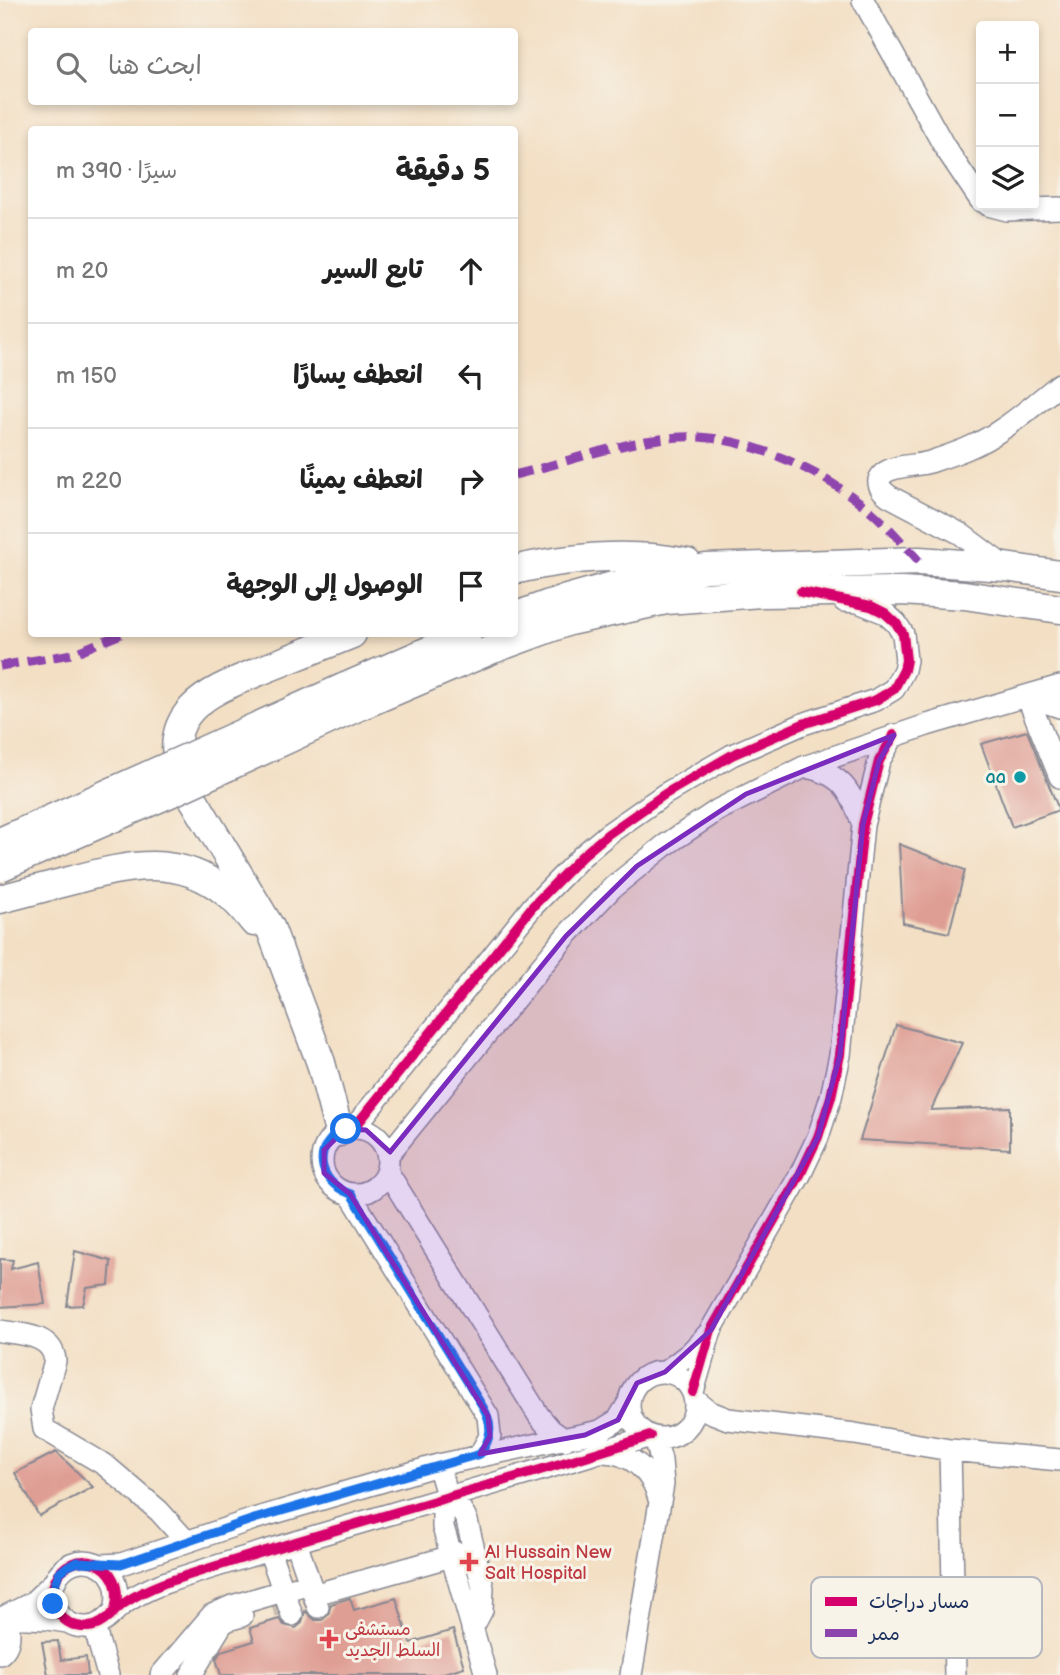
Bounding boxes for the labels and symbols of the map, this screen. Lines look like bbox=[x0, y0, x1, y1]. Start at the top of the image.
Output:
place label: aa bbox=[986, 767, 1006, 788]
marker: aa bbox=[1012, 769, 1028, 785]
route start bbox=[330, 1113, 361, 1144]
place label: Al Hussain New Salt Hospital bbox=[485, 1542, 612, 1584]
marker: Al Hussain New Salt Hospital bbox=[459, 1552, 479, 1572]
legend bbox=[811, 1577, 1042, 1658]
route end bbox=[37, 1588, 68, 1619]
text: مسار دراجات bbox=[869, 1591, 970, 1614]
place label: مستشفى السلط الجديد bbox=[345, 1619, 441, 1661]
text: ممر bbox=[867, 1623, 900, 1646]
marker: مستشفى السلط الجديد bbox=[319, 1629, 339, 1649]

